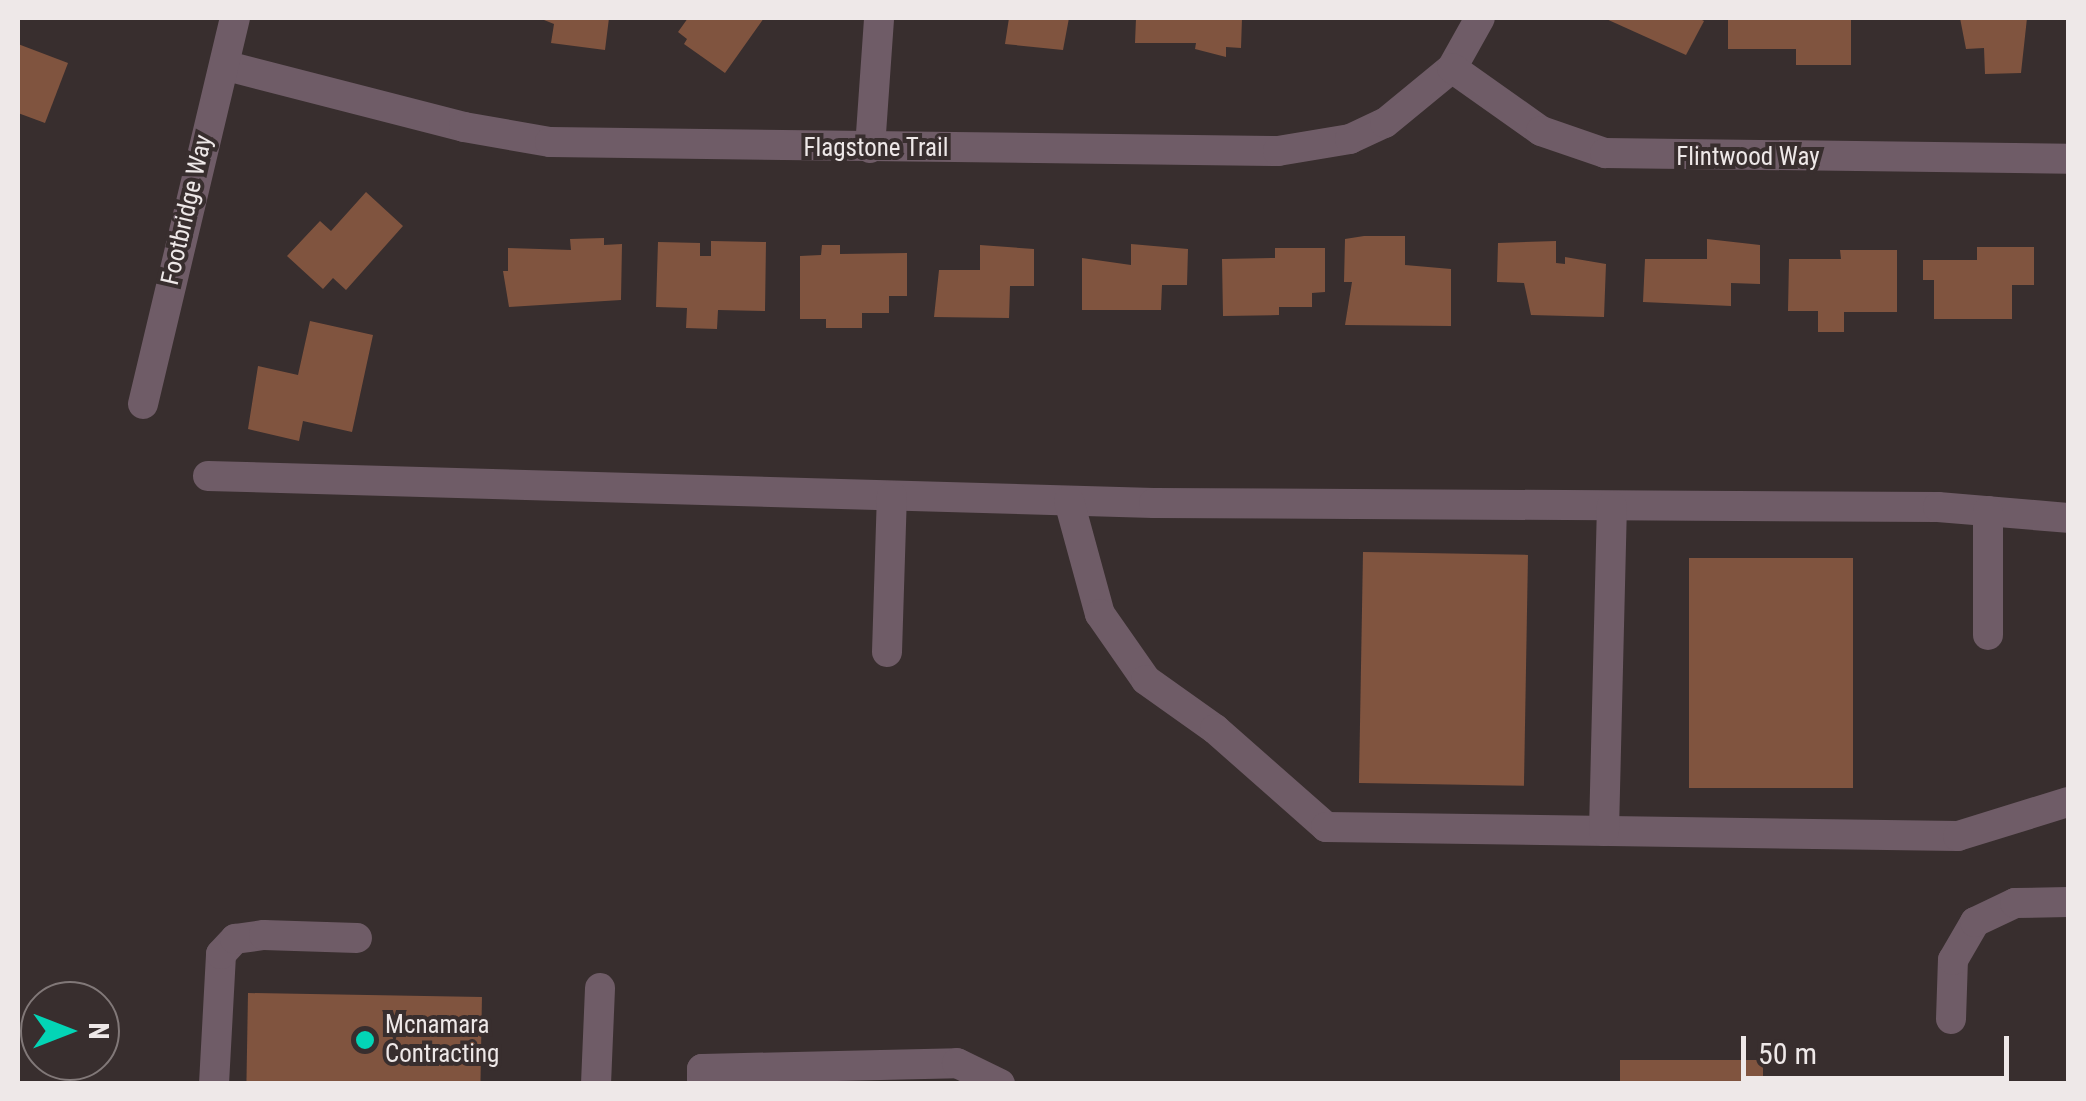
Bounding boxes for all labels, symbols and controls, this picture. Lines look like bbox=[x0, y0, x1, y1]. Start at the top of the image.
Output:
street label: Footbridge Way bbox=[155, 132, 219, 288]
street label: Flagstone Trail bbox=[803, 133, 949, 163]
street label: Flintwood Way bbox=[1676, 142, 1820, 172]
north arrow bbox=[20, 981, 120, 1081]
place label: Mcnamara Contracting bbox=[385, 1011, 499, 1070]
scale bar bbox=[1746, 1016, 2014, 1078]
text: N bbox=[82, 1022, 115, 1040]
marker: Mcnamara Contracting bbox=[354, 1029, 376, 1051]
text: 50 m bbox=[1758, 1036, 1817, 1071]

